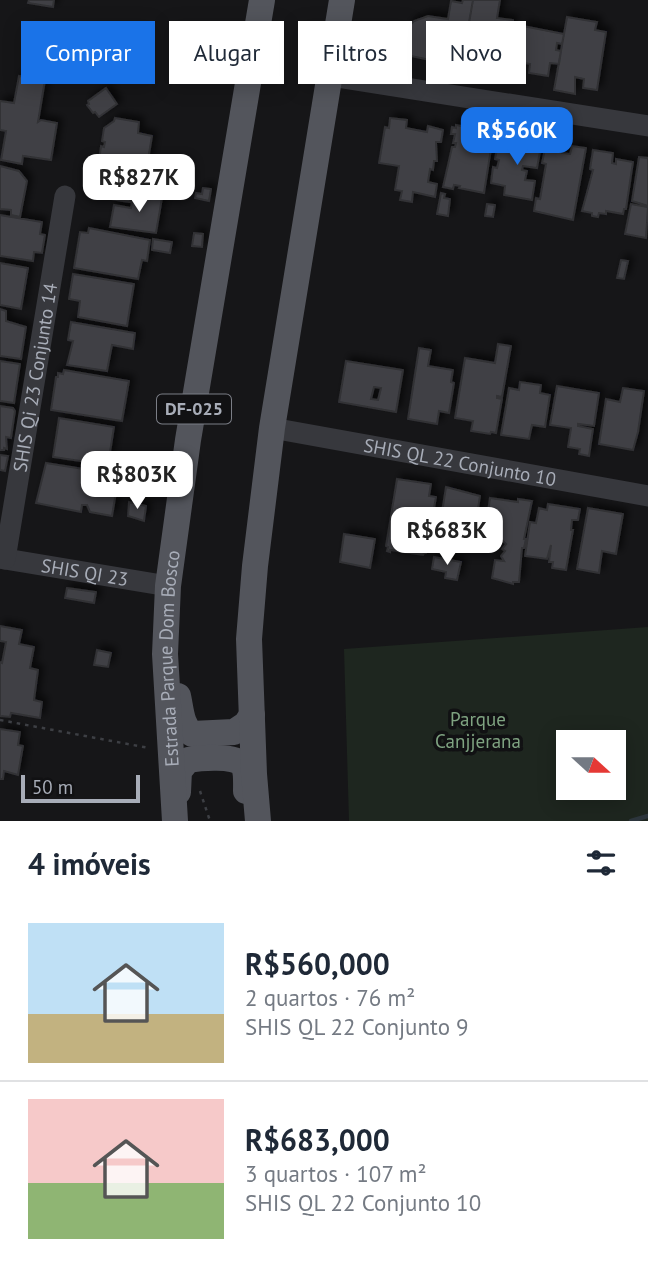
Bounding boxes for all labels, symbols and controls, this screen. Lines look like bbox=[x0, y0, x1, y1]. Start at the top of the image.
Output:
chip: Comprar bbox=[21, 21, 155, 84]
chip: Alugar bbox=[169, 21, 284, 84]
chip: Filtros bbox=[298, 21, 412, 84]
chip: Novo bbox=[426, 21, 526, 84]
pin: R$560K bbox=[460, 108, 574, 167]
text: R$560K bbox=[477, 115, 557, 144]
pin: R$827K bbox=[82, 154, 196, 214]
text: R$827K bbox=[99, 162, 179, 191]
street label: SHIS Qi 23 Conjunto 14 bbox=[8, 281, 62, 474]
road number: DF-025 bbox=[157, 394, 231, 424]
street label: SHIS QL 22 Conjunto 10 bbox=[362, 433, 558, 491]
pin: R$803K bbox=[80, 452, 194, 511]
text: R$803K bbox=[97, 459, 177, 488]
pin: R$683K bbox=[390, 508, 504, 567]
text: R$683K bbox=[407, 515, 487, 544]
street label: Estrada Parque Dom Bosco bbox=[153, 549, 185, 767]
street label: SHIS QI 23 bbox=[40, 553, 130, 591]
park label: Parque Canjjerana bbox=[435, 707, 521, 753]
north arrow bbox=[556, 730, 626, 800]
map controls bbox=[556, 730, 626, 800]
scale bar bbox=[21, 772, 140, 804]
text: 50 m bbox=[32, 775, 73, 799]
text: 4 imóveis bbox=[28, 844, 151, 883]
icon: filters bbox=[582, 844, 620, 882]
text: R$560,000 bbox=[245, 944, 390, 983]
icon: home bbox=[84, 951, 168, 1035]
text: 2 quartos · 76 m² bbox=[245, 983, 415, 1012]
text: SHIS QL 22 Conjunto 9 bbox=[245, 1012, 469, 1041]
text: R$683,000 bbox=[245, 1120, 390, 1159]
icon: home bbox=[84, 1127, 168, 1211]
text: 3 quartos · 107 m² bbox=[245, 1159, 427, 1188]
text: SHIS QL 22 Conjunto 10 bbox=[245, 1188, 481, 1217]

